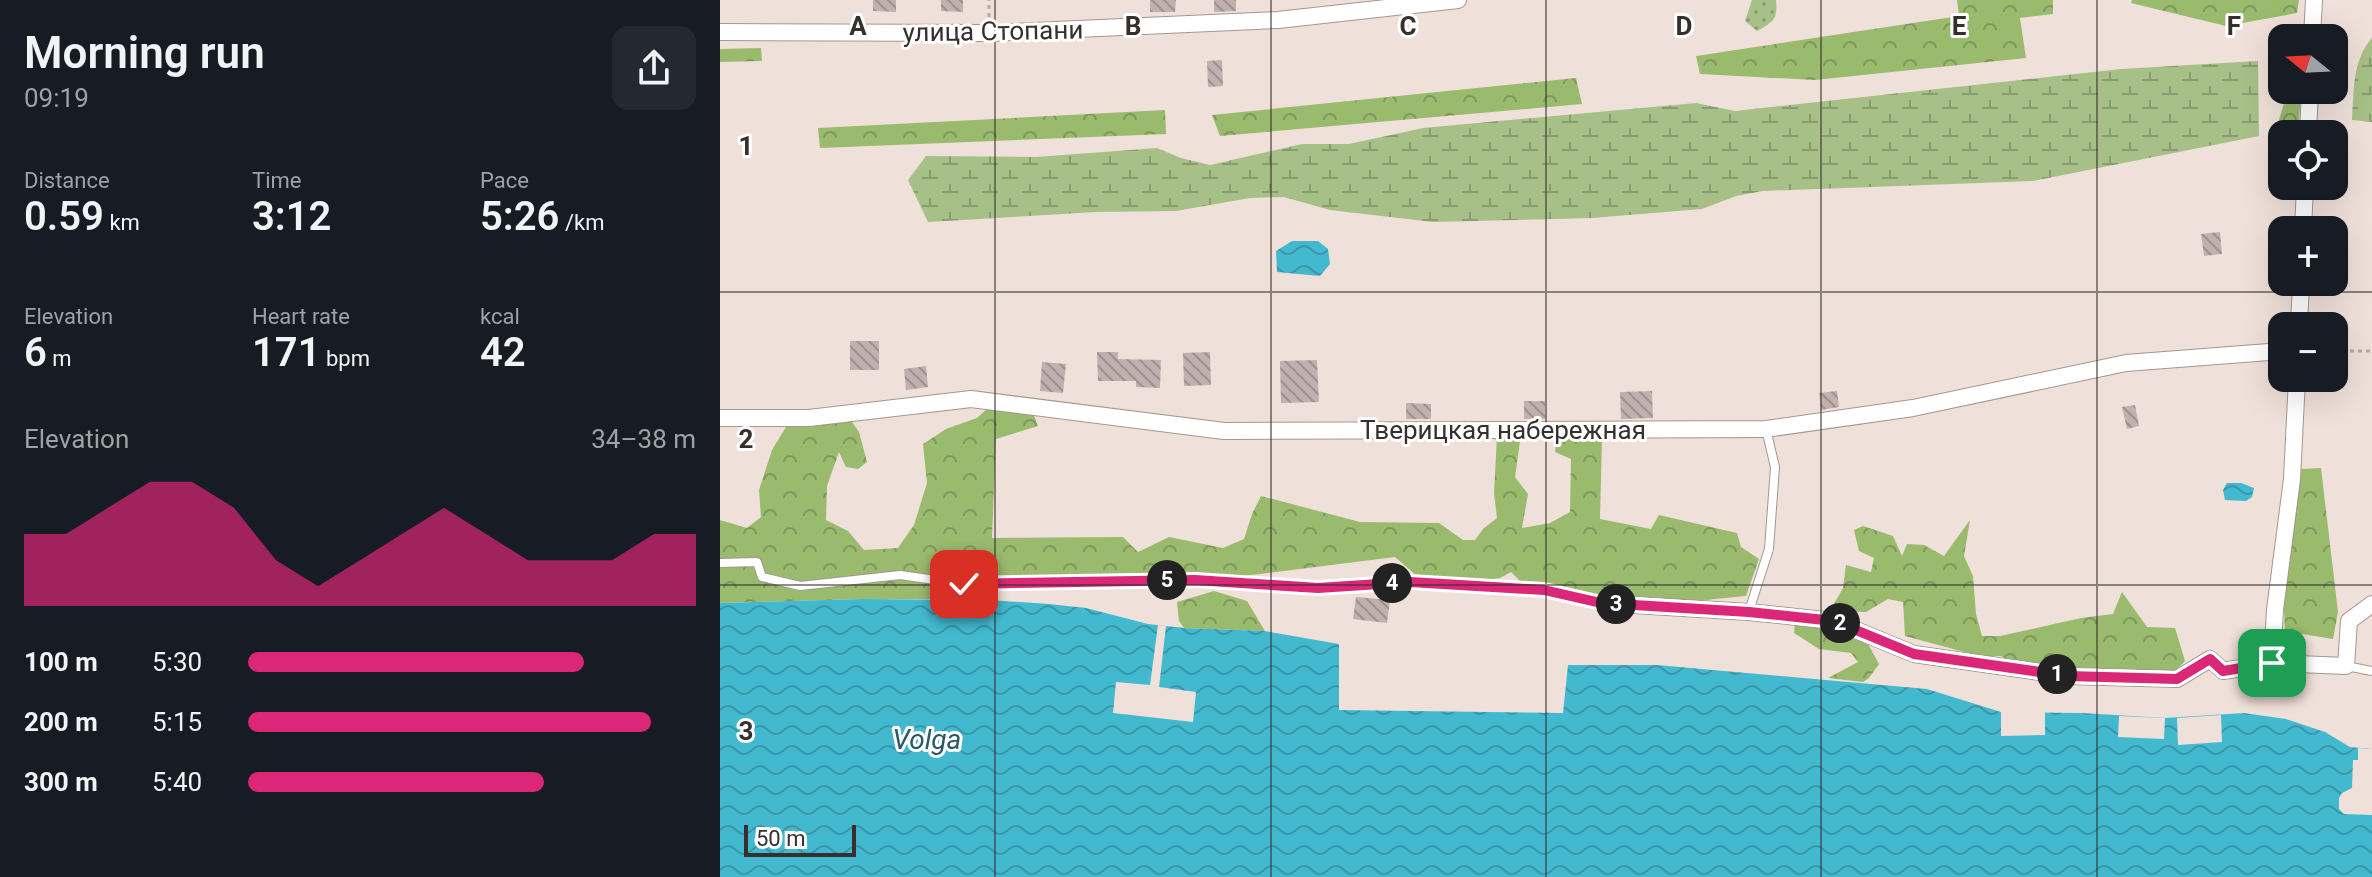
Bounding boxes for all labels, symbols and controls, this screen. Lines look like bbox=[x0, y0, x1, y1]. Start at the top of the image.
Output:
text: A bbox=[849, 11, 867, 41]
text: B bbox=[1125, 11, 1141, 41]
text: C bbox=[1399, 11, 1417, 41]
text: D bbox=[1676, 11, 1692, 41]
text: E bbox=[1952, 11, 1967, 41]
text: F bbox=[2227, 11, 2241, 41]
street label: улица Стопани bbox=[902, 14, 1084, 48]
north arrow bbox=[2268, 24, 2348, 104]
map controls bbox=[2268, 24, 2348, 392]
button: share bbox=[612, 26, 696, 110]
text: Morning run bbox=[24, 27, 265, 79]
text: 09:19 bbox=[24, 83, 89, 113]
button: locate bbox=[2268, 120, 2348, 200]
text: 1 bbox=[739, 131, 753, 161]
text: Distance bbox=[24, 168, 110, 193]
text: Time bbox=[252, 168, 301, 193]
text: Pace bbox=[480, 168, 529, 193]
text: 0.59 bbox=[24, 193, 104, 240]
text: 3:12 bbox=[252, 193, 331, 240]
text: 5:26 bbox=[480, 193, 559, 240]
text: km bbox=[104, 210, 140, 235]
text: /km bbox=[559, 210, 604, 235]
button: + bbox=[2268, 216, 2348, 296]
text: Elevation bbox=[24, 304, 113, 329]
text: Heart rate bbox=[252, 304, 350, 329]
text: kcal bbox=[480, 304, 520, 329]
button: − bbox=[2268, 312, 2348, 392]
text: 6 bbox=[24, 329, 47, 376]
text: 171 bbox=[252, 329, 321, 376]
text: 42 bbox=[480, 329, 526, 376]
text: m bbox=[47, 346, 72, 371]
text: bpm bbox=[321, 346, 370, 371]
street label: Тверицкая набережная bbox=[1360, 415, 1646, 445]
text: Elevation bbox=[24, 424, 129, 454]
text: 34–38 m bbox=[591, 424, 696, 454]
text: 2 bbox=[739, 424, 753, 454]
pin bbox=[930, 550, 998, 618]
pin: 5 bbox=[1147, 560, 1187, 600]
icon: check bbox=[942, 562, 986, 606]
pin: 4 bbox=[1372, 563, 1412, 603]
text: 5 bbox=[1161, 567, 1173, 592]
text: 4 bbox=[1386, 570, 1398, 595]
pin: 3 bbox=[1596, 584, 1636, 624]
text: 3 bbox=[1610, 591, 1622, 616]
pin: 2 bbox=[1820, 603, 1860, 643]
text: 2 bbox=[1834, 610, 1846, 635]
pin bbox=[2238, 629, 2306, 697]
icon: arrive bbox=[2250, 641, 2294, 685]
text: 100 m bbox=[24, 647, 98, 677]
text: 5:30 bbox=[152, 647, 202, 677]
pin: 1 bbox=[2037, 654, 2077, 694]
text: 1 bbox=[2051, 661, 2063, 686]
text: 200 m bbox=[24, 707, 98, 737]
text: 5:15 bbox=[152, 707, 202, 737]
text: 3 bbox=[739, 716, 753, 746]
water label: Volga bbox=[893, 723, 961, 756]
text: 300 m bbox=[24, 767, 98, 797]
text: 5:40 bbox=[152, 767, 202, 797]
scale bar bbox=[744, 821, 856, 857]
text: 50 m bbox=[756, 826, 805, 851]

